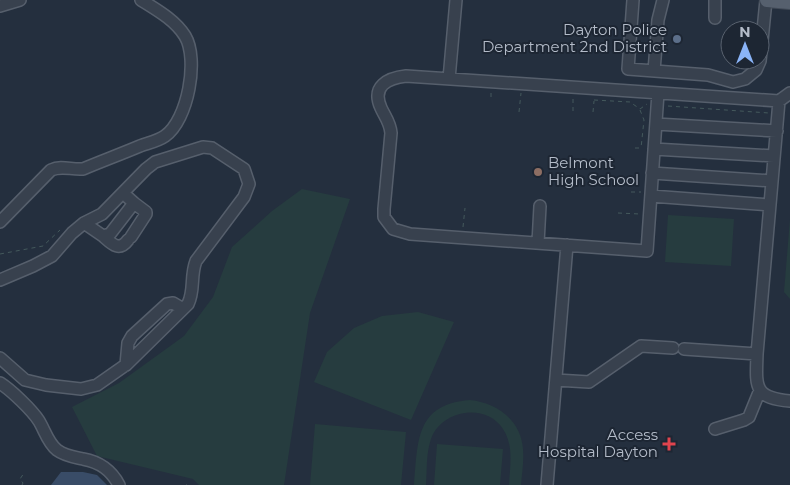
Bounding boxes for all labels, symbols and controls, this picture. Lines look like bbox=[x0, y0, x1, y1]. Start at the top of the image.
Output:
place label: Dayton Police Department 2nd District bbox=[482, 20, 667, 56]
north arrow bbox=[720, 20, 770, 70]
text: N bbox=[739, 23, 751, 41]
marker: Dayton Police Department 2nd District bbox=[671, 33, 683, 45]
place label: Belmont High School bbox=[548, 153, 639, 189]
marker: Belmont High School bbox=[532, 166, 544, 178]
place label: Access Hospital Dayton bbox=[538, 425, 658, 461]
marker: Access Hospital Dayton bbox=[662, 437, 676, 451]

